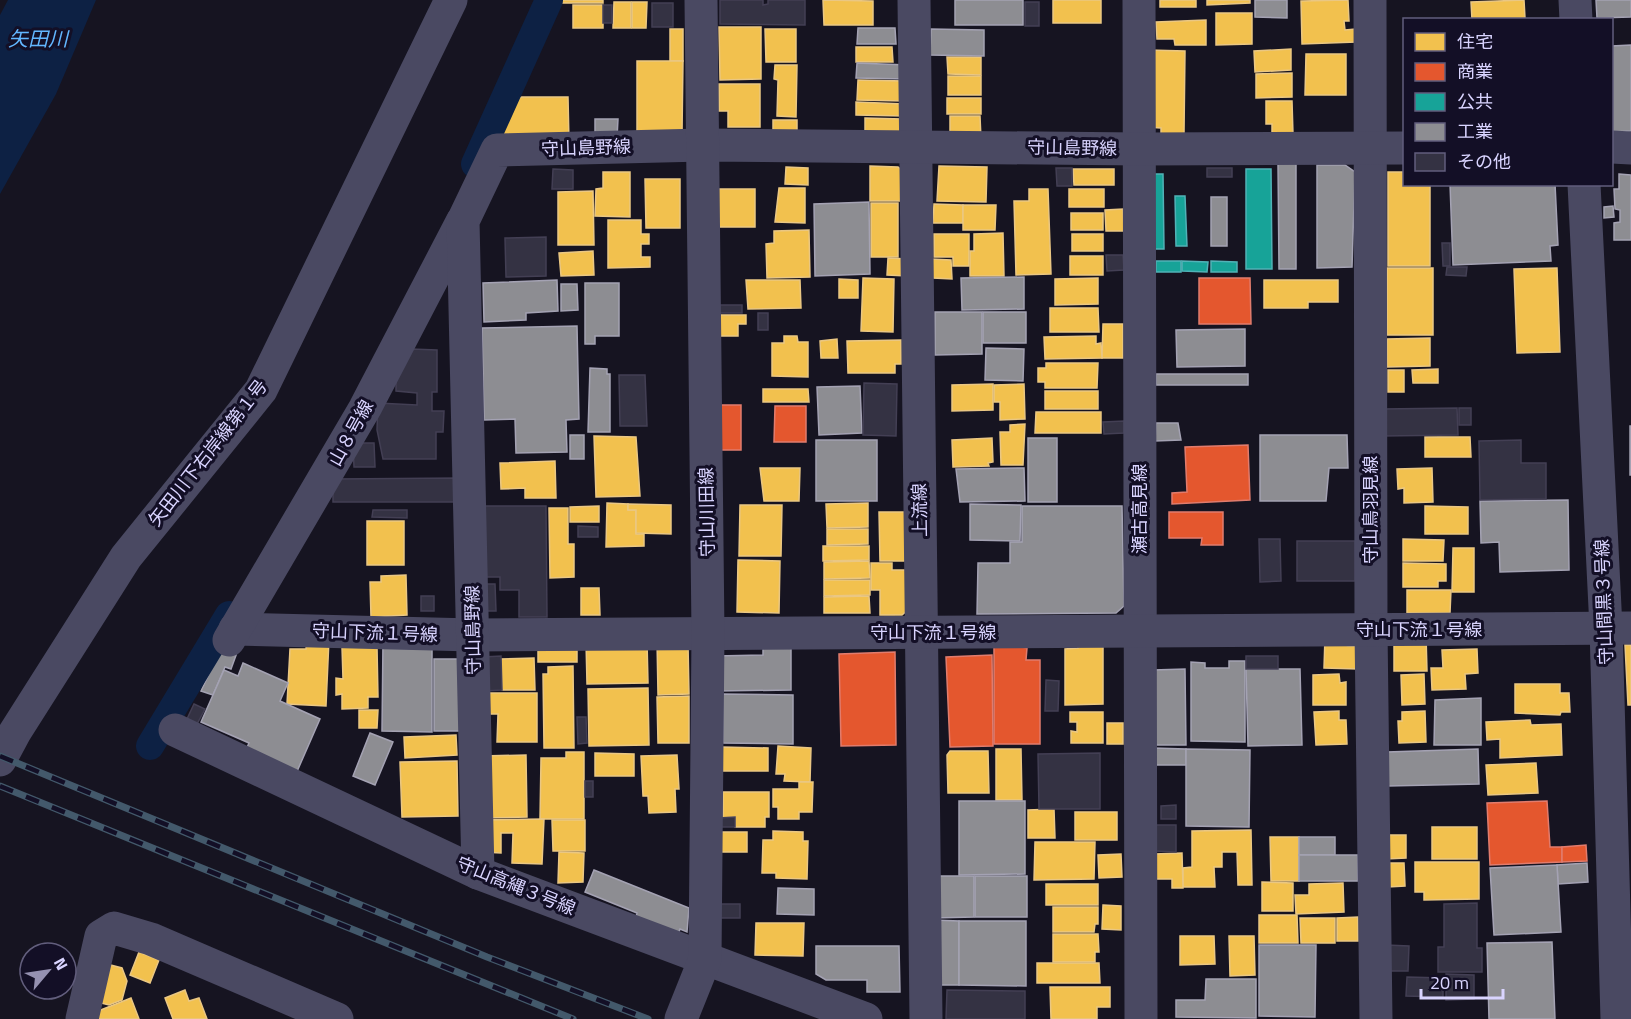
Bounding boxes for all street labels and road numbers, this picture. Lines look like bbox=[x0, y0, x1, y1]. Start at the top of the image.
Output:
street label: 守山島野線 bbox=[541, 132, 631, 163]
street label: 守山島野線 bbox=[1027, 133, 1117, 162]
street label: 矢田川下右岸線第１号 bbox=[142, 373, 274, 532]
street label: 山８号線 bbox=[321, 395, 380, 471]
street label: 守山鳥羽見線 bbox=[1357, 456, 1384, 564]
street label: 瀬古高見線 bbox=[1126, 464, 1153, 554]
street label: 守山川田線 bbox=[692, 467, 721, 557]
street label: 上流線 bbox=[906, 483, 933, 537]
street label: 守山間黒３号線 bbox=[1588, 539, 1619, 665]
street label: 守山島野線 bbox=[458, 585, 487, 675]
street label: 守山下流１号線 bbox=[1356, 616, 1482, 643]
street label: 守山下流１号線 bbox=[312, 617, 438, 648]
street label: 守山下流１号線 bbox=[870, 619, 996, 646]
street label: 守山高縄３号線 bbox=[453, 849, 580, 922]

